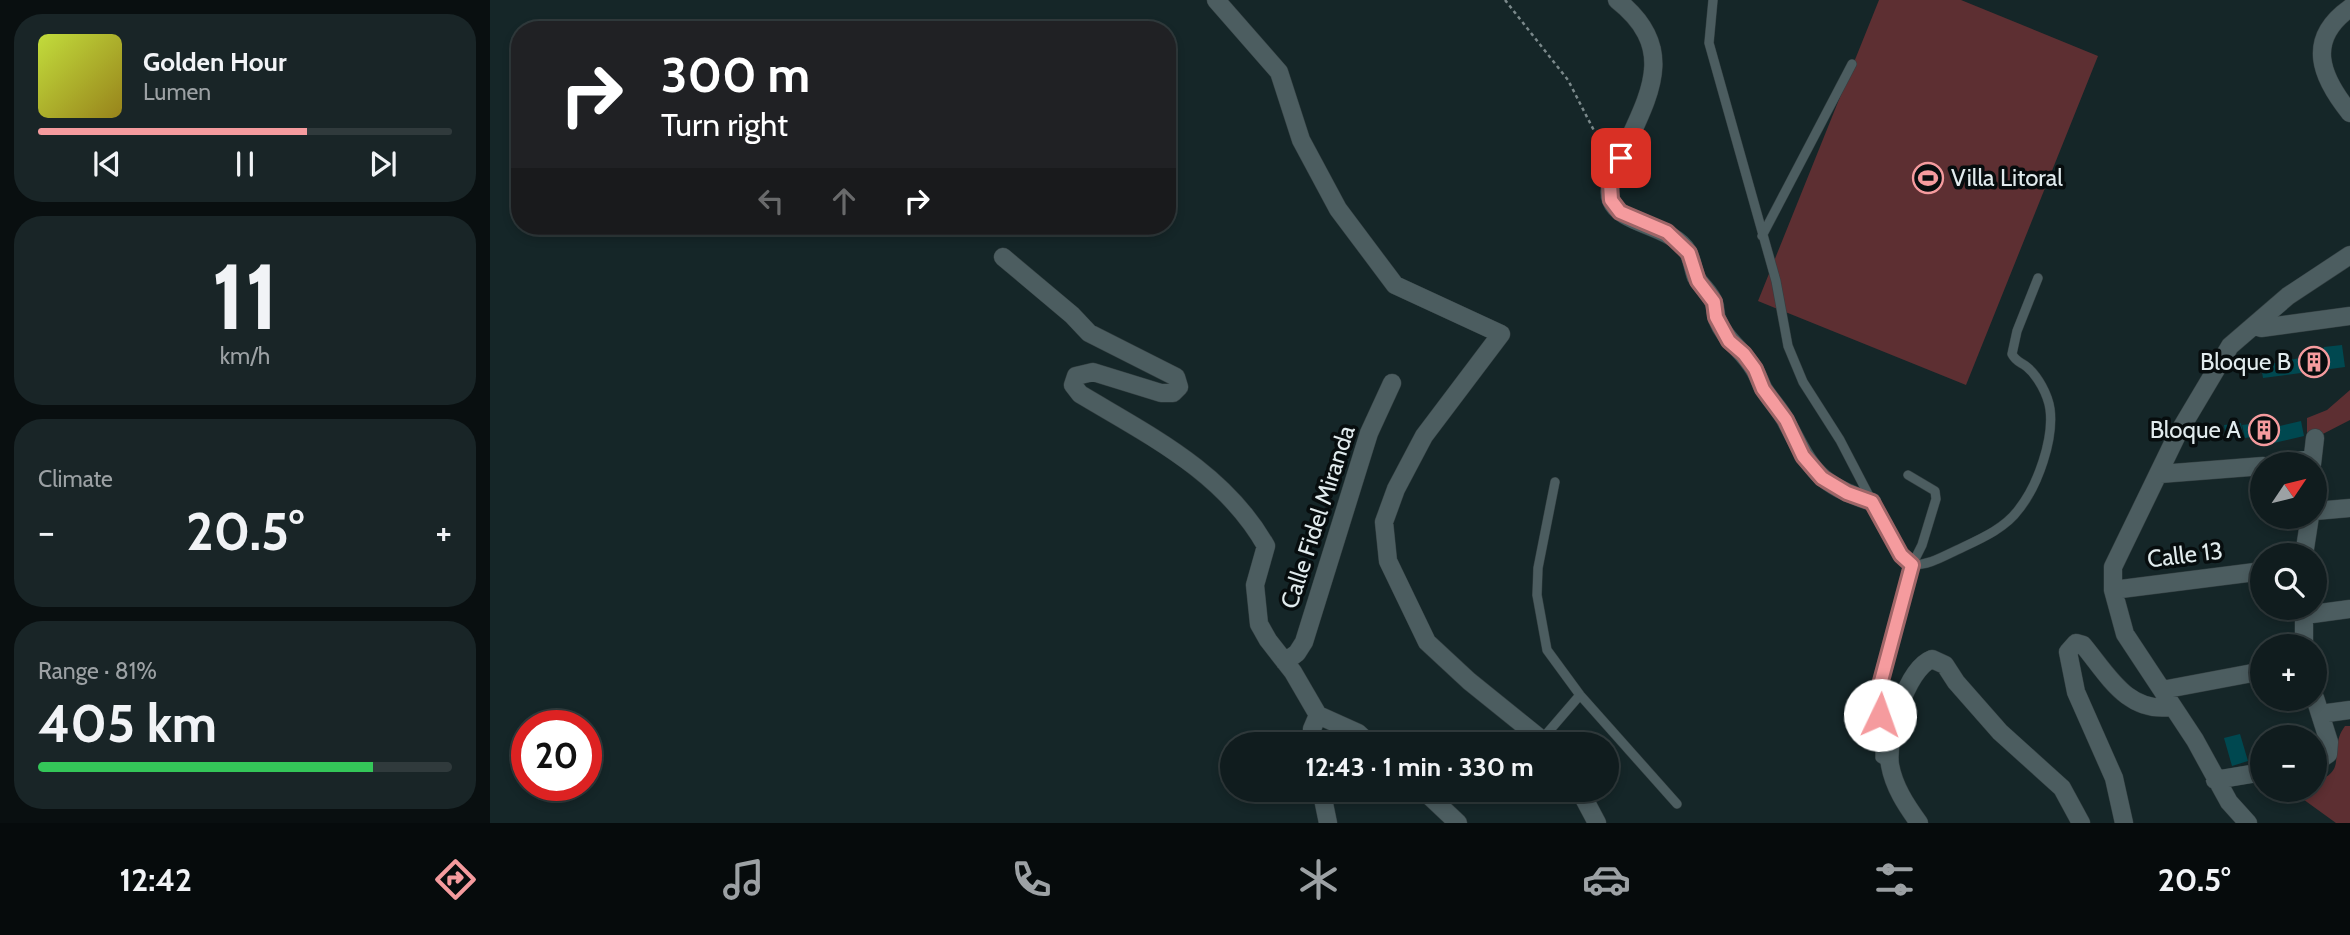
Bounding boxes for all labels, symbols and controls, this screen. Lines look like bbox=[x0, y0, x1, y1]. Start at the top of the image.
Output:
text: 300 m bbox=[661, 45, 810, 104]
text: Golden Hour bbox=[143, 46, 286, 78]
icon: right bbox=[546, 49, 637, 140]
text: Lumen bbox=[143, 78, 211, 106]
text: Turn right bbox=[661, 105, 788, 144]
pin bbox=[1591, 128, 1651, 188]
icon: arrive bbox=[1602, 139, 1640, 177]
icon: previous bbox=[88, 145, 126, 183]
icon: pause bbox=[226, 145, 264, 183]
icon: next bbox=[364, 145, 402, 183]
sports icon: Villa Litoral bbox=[1911, 161, 1945, 195]
place label: Villa Litoral bbox=[1951, 163, 2063, 192]
icon: left bbox=[752, 182, 790, 220]
icon: ahead bbox=[825, 182, 863, 220]
icon: right bbox=[898, 182, 936, 220]
text: 11 bbox=[211, 241, 279, 352]
text: km/h bbox=[220, 342, 270, 370]
building icon: Bloque B bbox=[2297, 345, 2331, 379]
place label: Bloque B bbox=[2200, 347, 2291, 376]
building icon: Bloque A bbox=[2247, 413, 2281, 447]
place label: Bloque A bbox=[2150, 415, 2241, 444]
street label: Calle Fidel Miranda bbox=[1274, 421, 1361, 612]
north arrow bbox=[2250, 452, 2328, 528]
map controls bbox=[2250, 452, 2327, 802]
text: Climate bbox=[38, 465, 113, 493]
text: 20.5° bbox=[186, 500, 304, 563]
text: − bbox=[38, 508, 55, 555]
text: + bbox=[435, 508, 452, 555]
street label: Calle 13 bbox=[2145, 535, 2224, 574]
button: search bbox=[2250, 543, 2327, 620]
button: + bbox=[2250, 634, 2327, 711]
text: Range · 81% bbox=[38, 657, 157, 685]
position arrow bbox=[1843, 678, 1917, 752]
text: 405 km bbox=[38, 692, 217, 755]
speed limit sign: 20 bbox=[511, 710, 602, 801]
button: − bbox=[2250, 725, 2327, 802]
text: 12:43 · 1 min · 330 m bbox=[1305, 751, 1534, 783]
icon: directions bbox=[431, 855, 480, 904]
icon: music bbox=[719, 855, 768, 904]
icon: phone bbox=[1007, 855, 1056, 904]
icon: climate bbox=[1294, 855, 1343, 904]
icon: car bbox=[1582, 855, 1631, 904]
icon: filters bbox=[1870, 855, 1919, 904]
text: 12:42 bbox=[119, 860, 192, 899]
text: 20.5° bbox=[2158, 860, 2231, 899]

